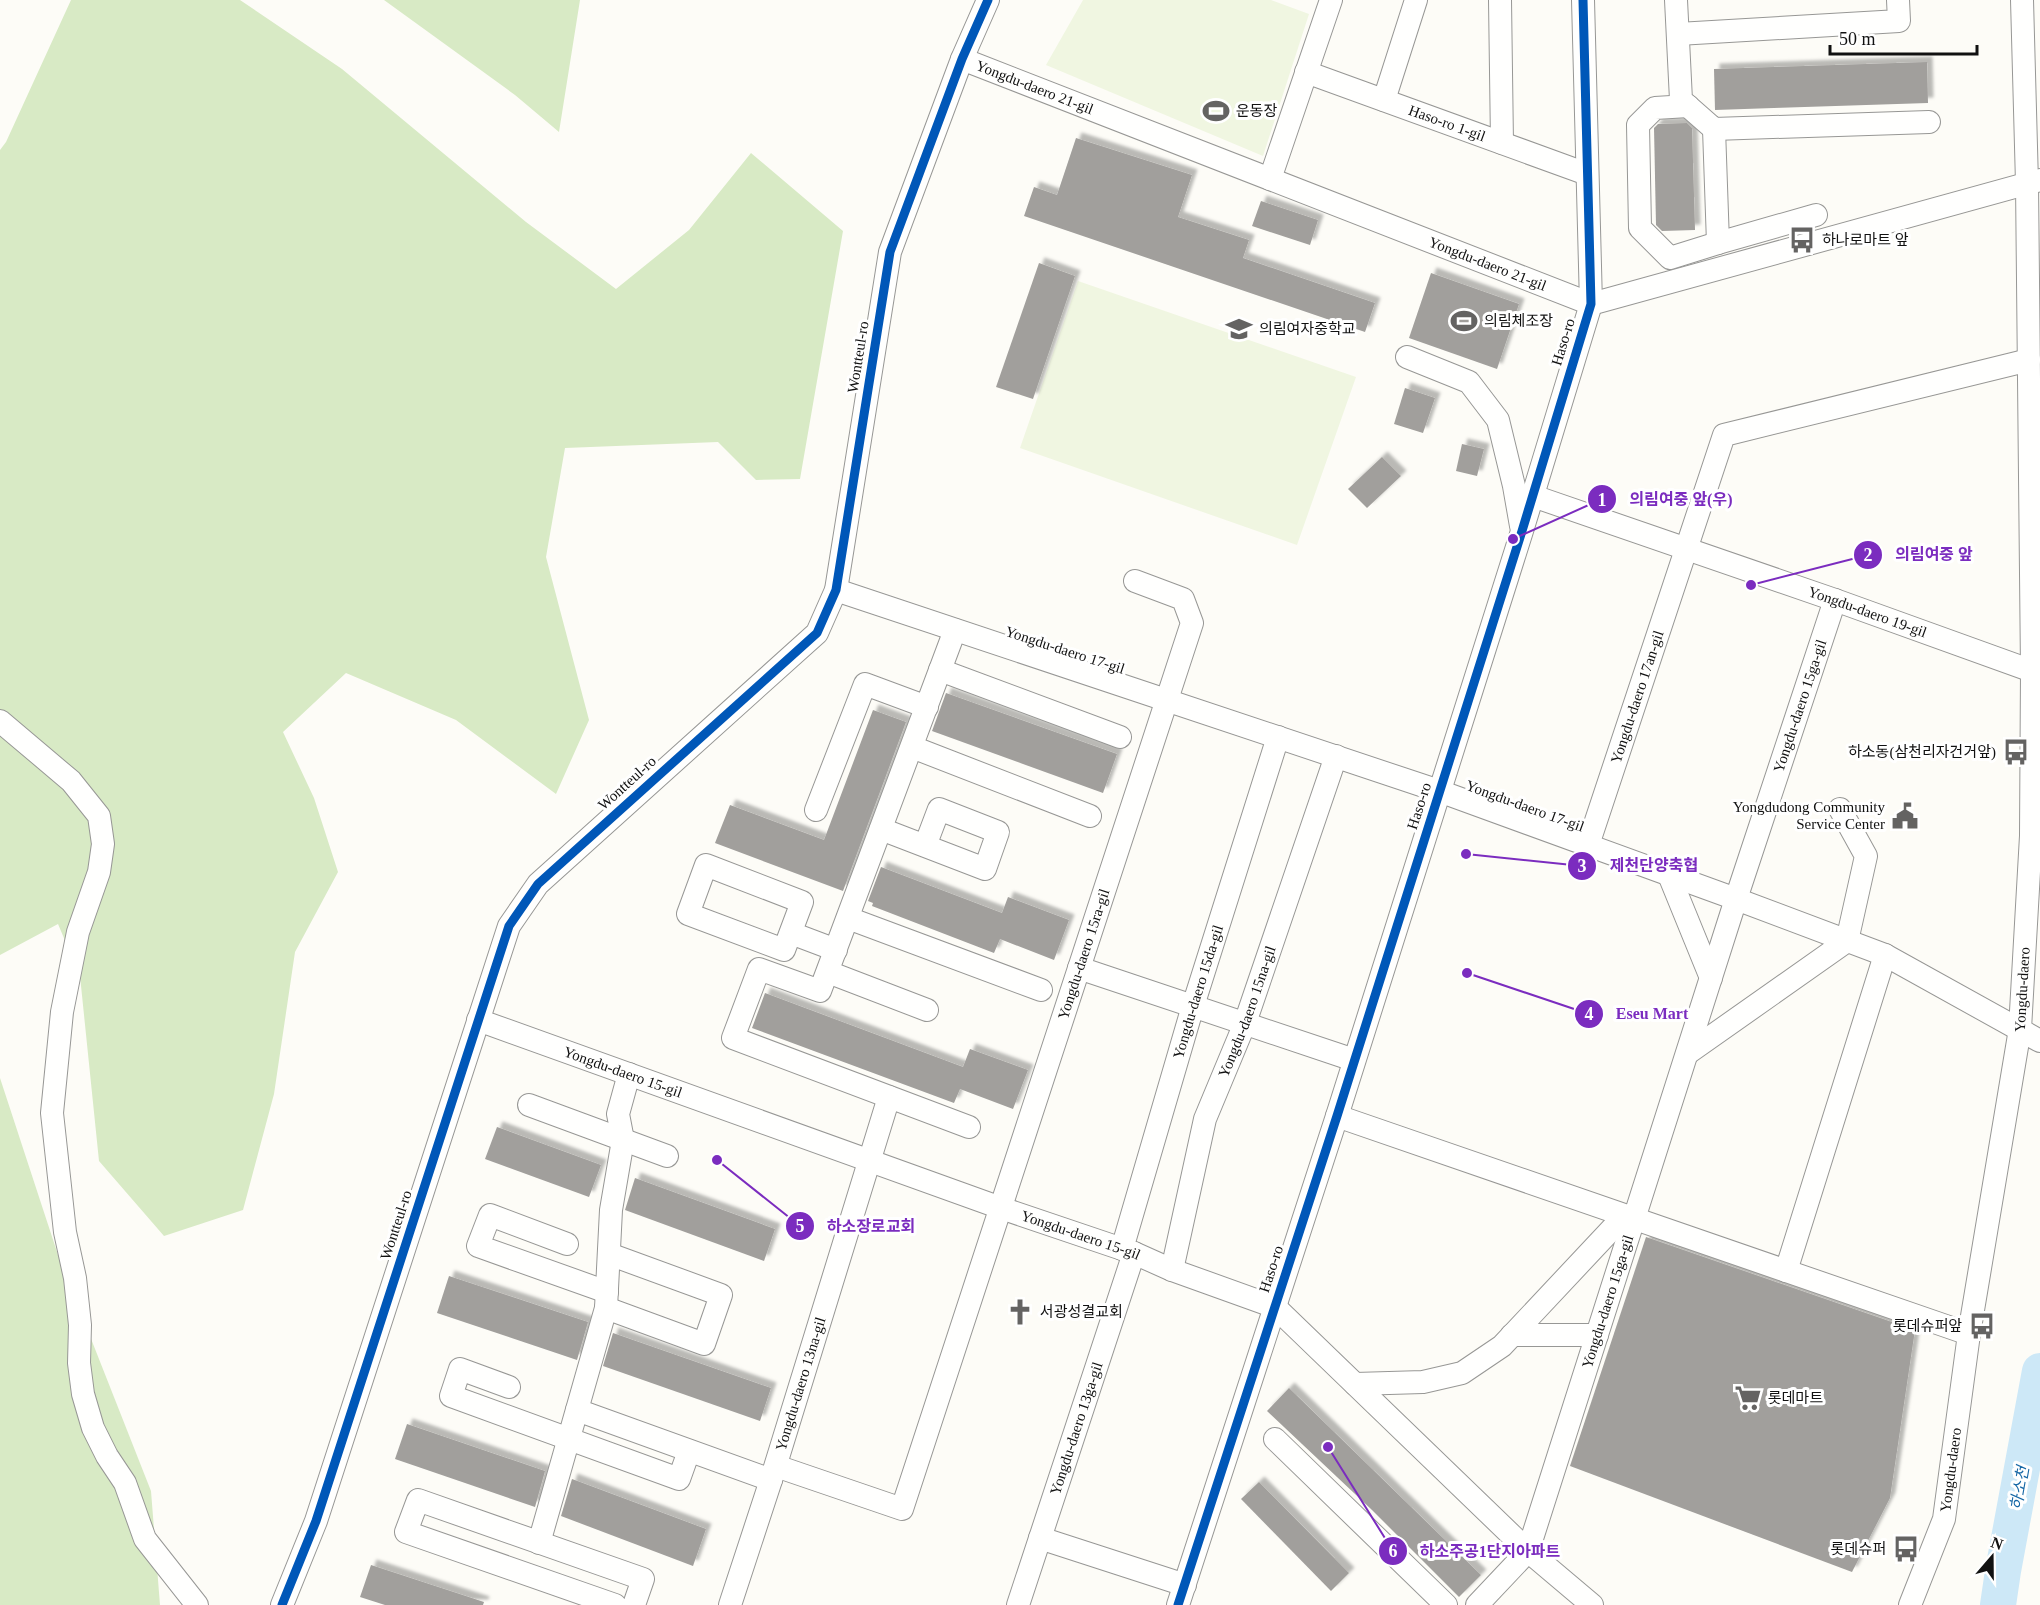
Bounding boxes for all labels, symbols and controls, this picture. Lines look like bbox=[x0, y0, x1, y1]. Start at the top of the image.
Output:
scale bar bbox=[1830, 18, 1977, 56]
text: 50 m bbox=[1839, 29, 1876, 49]
street label: Yongdu-daero 21-gil bbox=[974, 57, 1096, 117]
sports icon: 운동장 bbox=[1201, 96, 1231, 126]
street label: Haso-ro 1-gil bbox=[1406, 102, 1488, 144]
place label: 운동장 bbox=[1236, 103, 1278, 119]
bus stop icon: 하나로마트 앞 bbox=[1787, 225, 1817, 255]
place label: 하나로마트 앞 bbox=[1822, 232, 1909, 248]
street label: Yongdu-daero 21-gil bbox=[1427, 234, 1549, 294]
sports icon: 의림체조장 bbox=[1449, 306, 1479, 336]
place label: 의림체조장 bbox=[1484, 313, 1553, 329]
school or university icon: 의림여자중학교 bbox=[1224, 314, 1254, 344]
street label: Haso-ro bbox=[1548, 317, 1578, 367]
street label: Wontteul-ro bbox=[844, 320, 872, 394]
place label: 의림여자중학교 bbox=[1259, 320, 1356, 337]
callout: 의림여중 앞(우) bbox=[1587, 482, 1744, 516]
text: 1 bbox=[1598, 490, 1607, 510]
text: 의림여중 앞(우) bbox=[1630, 491, 1732, 509]
callout: 의림여중 앞 bbox=[1853, 538, 1985, 572]
text: 2 bbox=[1864, 545, 1873, 565]
text: 의림여중 앞 bbox=[1895, 546, 1973, 563]
street label: Yongdu-daero 19-gil bbox=[1806, 583, 1929, 640]
street label: Yongdu-daero 17-gil bbox=[1003, 623, 1127, 677]
street label: Yongdu-daero 17an-gil bbox=[1608, 628, 1667, 765]
street label: Yongdu-daero 15ga-gil bbox=[1770, 637, 1829, 774]
bus stop icon: 하소동(삼천리자건거앞) bbox=[2001, 737, 2031, 767]
place label: 하소동(삼천리자건거앞) bbox=[1848, 743, 1996, 761]
street label: Wontteul-ro bbox=[595, 753, 659, 813]
street label: Yongdu-daero 17-gil bbox=[1464, 777, 1586, 835]
street label: Haso-ro bbox=[1404, 781, 1434, 831]
place label: Yongdudong Community Service Center bbox=[1733, 799, 1885, 832]
public building icon: Yongdudong Community Service Center bbox=[1890, 801, 1920, 831]
callout: 제천단양축협 bbox=[1567, 849, 1710, 883]
text: 3 bbox=[1578, 856, 1587, 876]
text: 제천단양축협 bbox=[1610, 856, 1698, 874]
street label: Yongdu-daero 15ra-gil bbox=[1055, 887, 1112, 1021]
street label: Yongdu-daero 15da-gil bbox=[1170, 923, 1226, 1061]
street label: Yongdu-daero 15na-gil bbox=[1215, 944, 1279, 1080]
street label: Yongdu-daero bbox=[2012, 946, 2033, 1032]
callout: Eseu Mart bbox=[1574, 997, 1701, 1031]
text: 4 bbox=[1585, 1004, 1594, 1024]
text: Eseu Mart bbox=[1616, 1005, 1689, 1022]
street label: Yongdu-daero 15-gil bbox=[562, 1043, 684, 1101]
street label: Wontteul-ro bbox=[377, 1188, 415, 1262]
street label: Yongdu-daero 15-gil bbox=[1019, 1207, 1143, 1263]
callout: 하소장로교회 bbox=[785, 1209, 927, 1243]
text: 5 bbox=[796, 1216, 805, 1236]
text: 하소장로교회 bbox=[827, 1218, 915, 1235]
street label: Yongdu-daero 15ga-gil bbox=[1579, 1233, 1636, 1370]
street label: Haso-ro bbox=[1256, 1244, 1286, 1294]
church icon: 서광성결교회 bbox=[1005, 1297, 1035, 1327]
place label: 서광성결교회 bbox=[1040, 1304, 1123, 1320]
bus stop icon: 롯데슈퍼앞 bbox=[1967, 1311, 1997, 1341]
street label: Yongdu-daero 13na-gil bbox=[772, 1315, 829, 1453]
place label: 롯데슈퍼앞 bbox=[1893, 1318, 1962, 1334]
street label: Yongdu-daero 13ga-gil bbox=[1047, 1360, 1106, 1497]
supermarket icon: 롯데마트 bbox=[1733, 1383, 1763, 1413]
place label: 롯데마트 bbox=[1768, 1390, 1823, 1406]
street label: Yongdu-daero bbox=[1937, 1427, 1964, 1513]
water label: 하소천 bbox=[2007, 1463, 2032, 1511]
north arrow bbox=[1962, 1527, 2022, 1587]
text: N bbox=[1989, 1533, 2006, 1553]
callout: 하소주공1단지아파트 bbox=[1378, 1534, 1572, 1568]
bus stop icon: 롯데슈퍼 bbox=[1891, 1534, 1921, 1564]
text: 6 bbox=[1389, 1541, 1398, 1561]
place label: 롯데슈퍼 bbox=[1831, 1541, 1886, 1557]
text: 하소주공1단지아파트 bbox=[1420, 1543, 1561, 1560]

